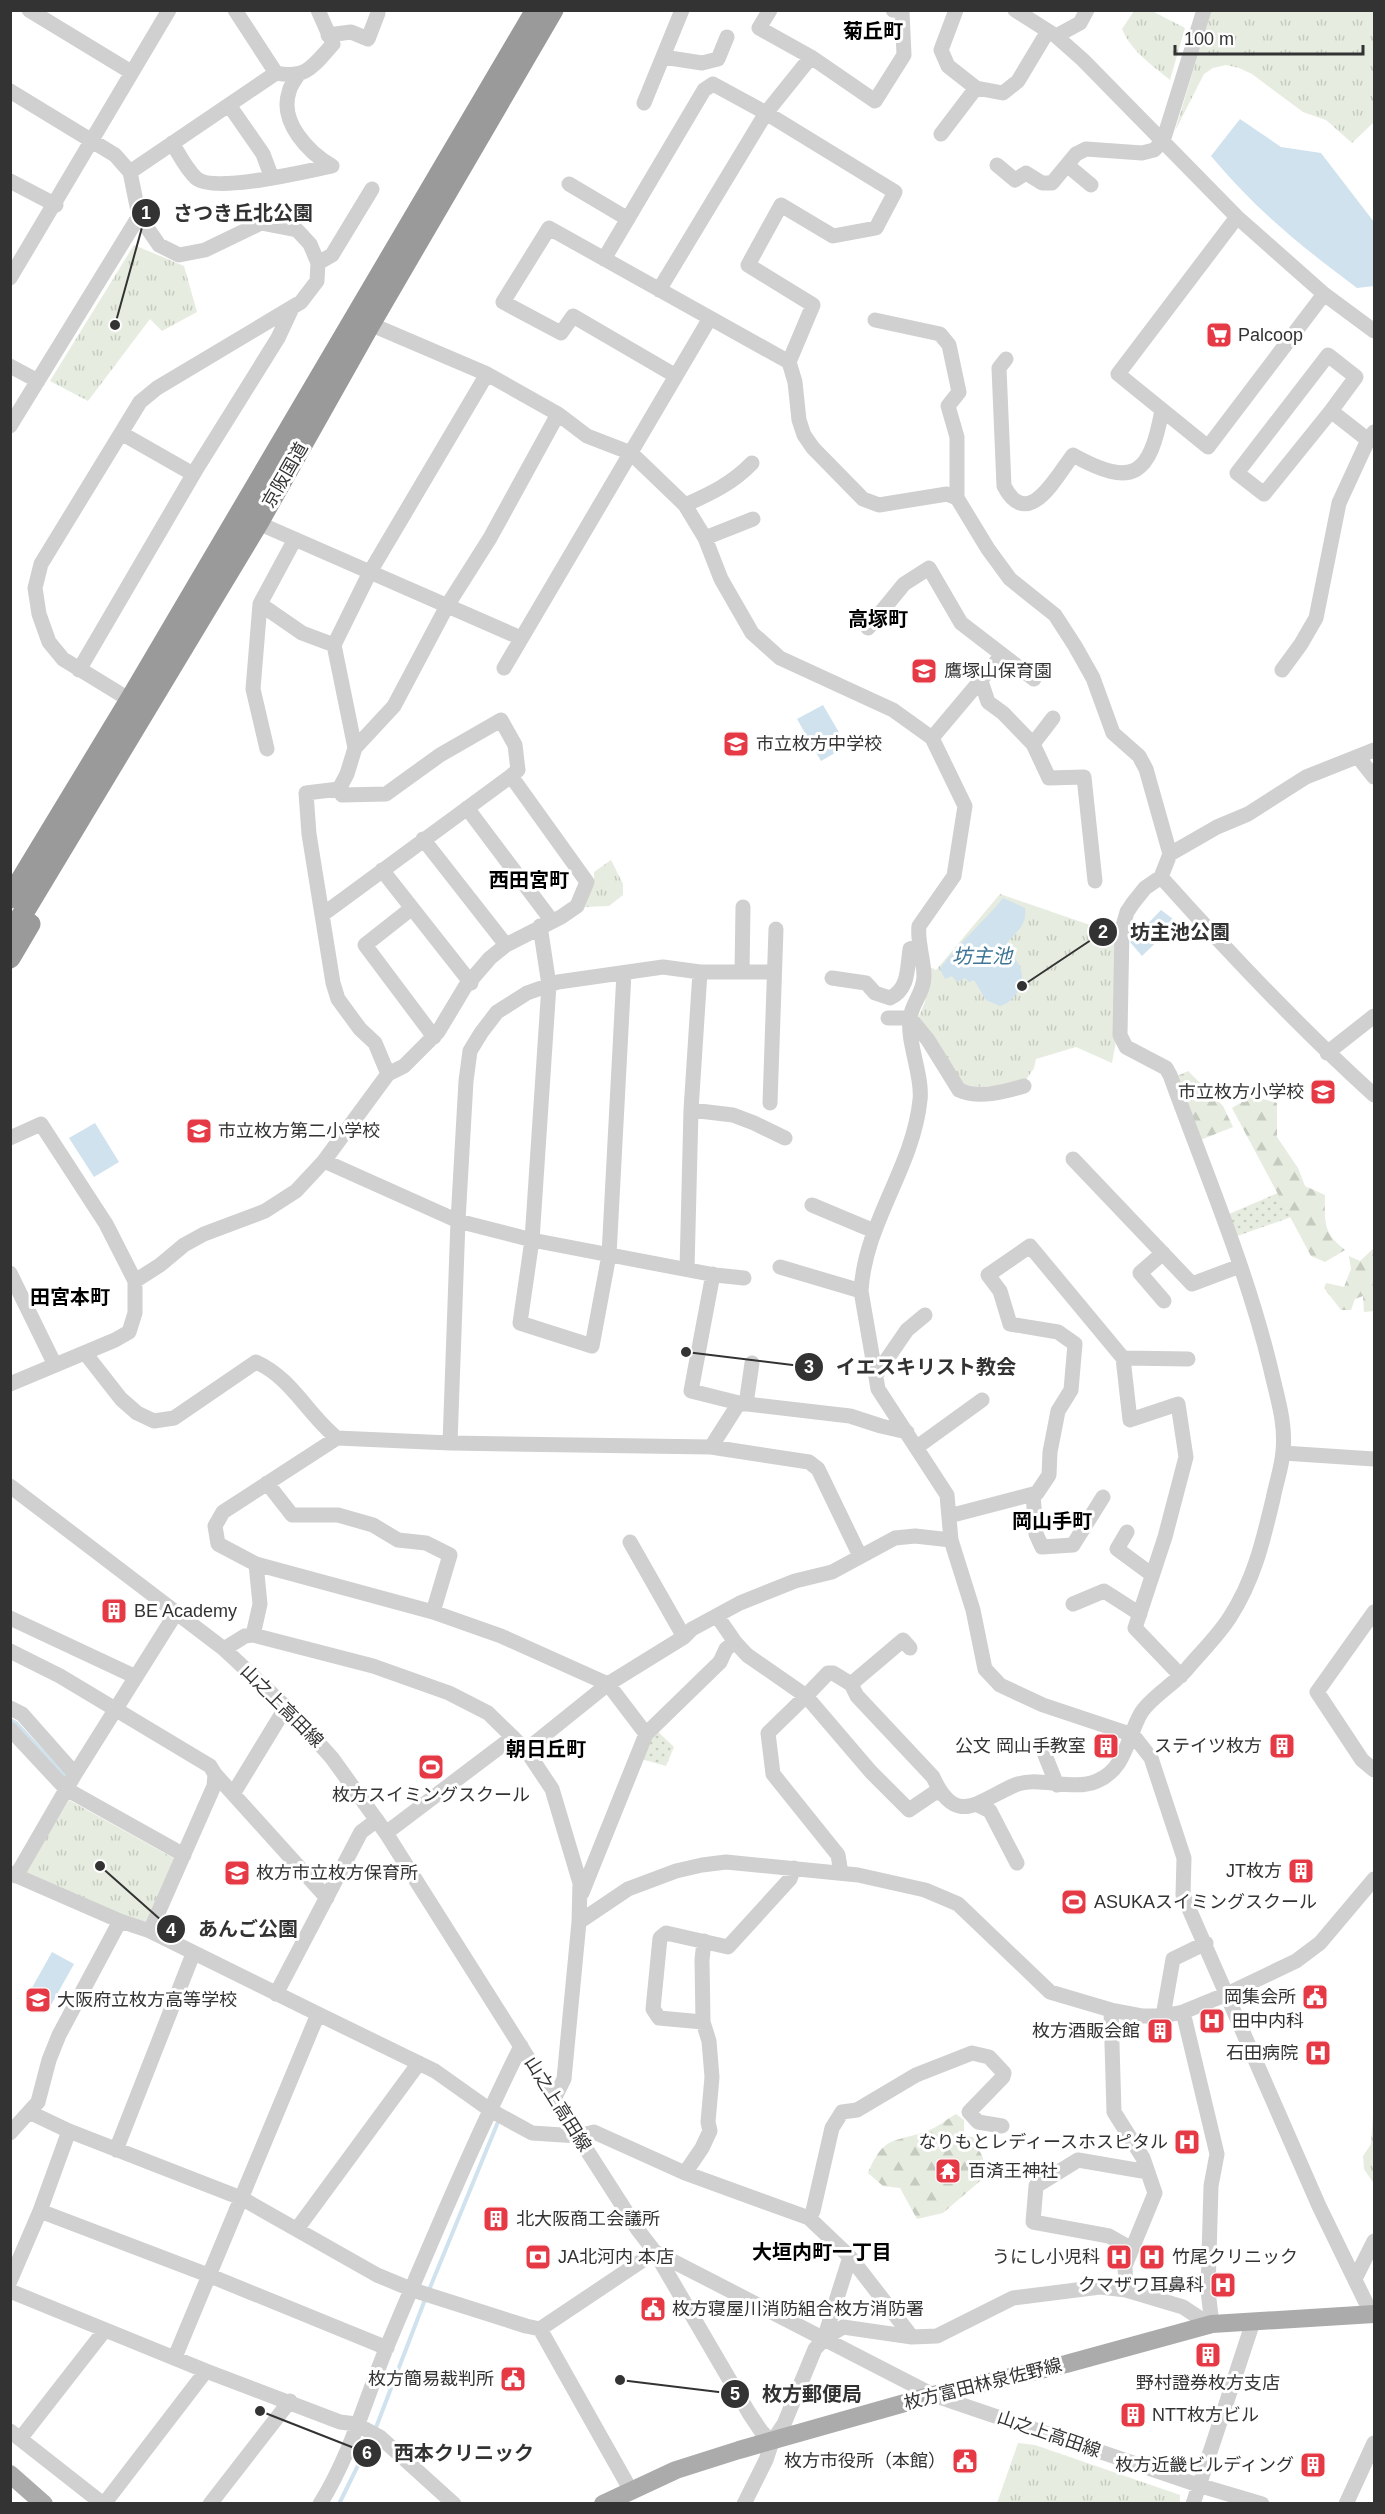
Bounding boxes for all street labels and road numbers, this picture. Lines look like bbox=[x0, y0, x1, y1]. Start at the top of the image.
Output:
street label: 京阪国道 bbox=[258, 439, 312, 511]
street label: 山之上高田線 bbox=[237, 1661, 327, 1751]
street label: 山之上高田線 bbox=[521, 2053, 595, 2155]
street label: 枚方富田林泉佐野線 bbox=[902, 2355, 1064, 2413]
street label: 山之上高田線 bbox=[995, 2407, 1103, 2461]

